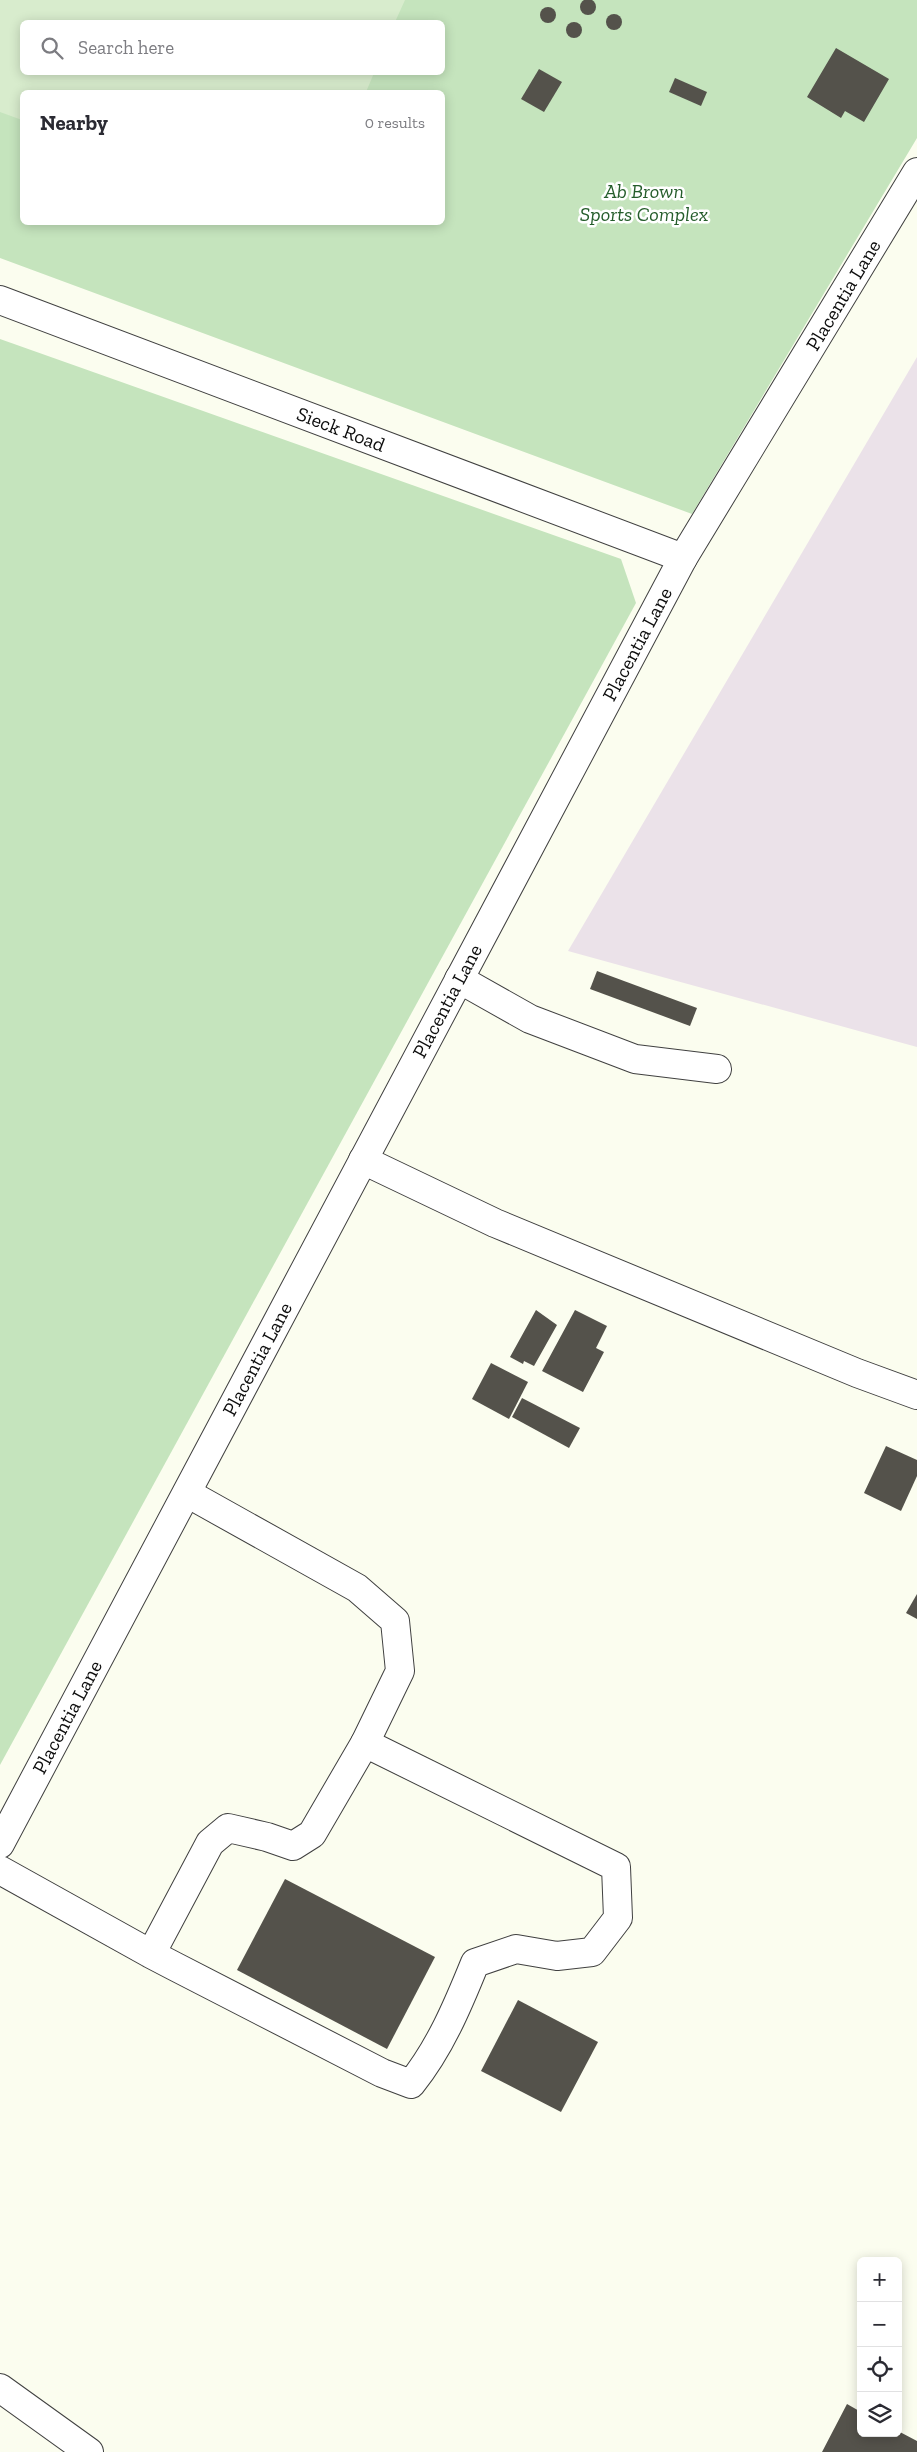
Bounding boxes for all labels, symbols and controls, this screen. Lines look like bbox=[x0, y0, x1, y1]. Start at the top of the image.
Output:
search box bbox=[20, 20, 445, 75]
icon: search bbox=[38, 34, 66, 62]
text: Search here bbox=[78, 36, 174, 59]
text: Nearby bbox=[40, 110, 108, 135]
text: 0 results bbox=[365, 113, 425, 132]
park label: Ab Brown Sports Complex bbox=[580, 179, 709, 226]
street label: Placentia Lane bbox=[800, 235, 886, 355]
street label: Sieck Road bbox=[293, 401, 389, 457]
street label: Placentia Lane bbox=[597, 583, 677, 705]
street label: Placentia Lane bbox=[407, 940, 487, 1062]
street label: Placentia Lane bbox=[217, 1298, 297, 1420]
street label: Placentia Lane bbox=[27, 1656, 107, 1778]
map controls bbox=[857, 2257, 902, 2437]
button: + bbox=[857, 2257, 902, 2302]
button: − bbox=[857, 2302, 902, 2347]
button: locate bbox=[857, 2347, 902, 2392]
button: layers bbox=[857, 2392, 902, 2437]

